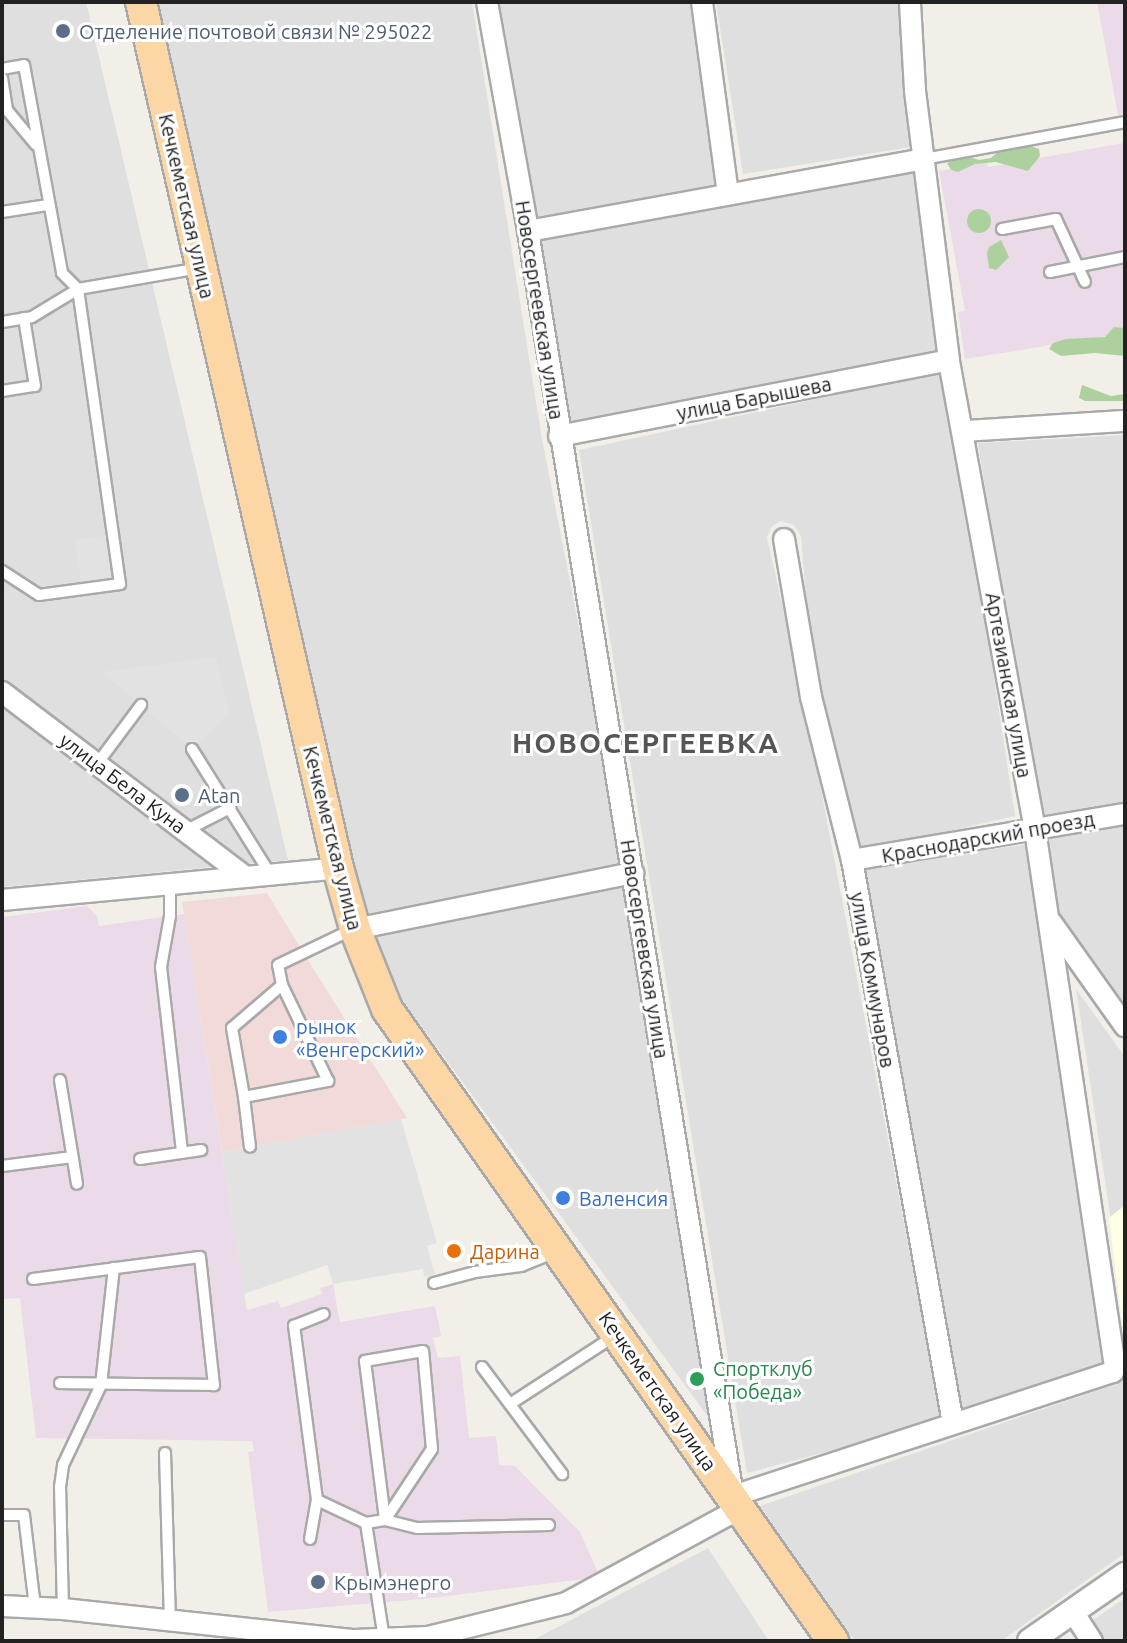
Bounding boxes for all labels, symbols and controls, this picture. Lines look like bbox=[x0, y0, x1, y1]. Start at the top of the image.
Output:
place label: Отделение почтовой связи № 295022 bbox=[79, 19, 432, 43]
marker: Отделение почтовой связи № 295022 bbox=[54, 22, 72, 40]
street label: Кечкеметская улица bbox=[154, 111, 220, 301]
street label: Новосергеевская улица bbox=[511, 199, 569, 421]
street label: улица Барышева bbox=[675, 371, 833, 425]
street label: Артезианская улица bbox=[981, 590, 1037, 780]
district label: НОВОСЕРГЕЕВКА bbox=[512, 726, 780, 760]
street label: улица Бела Куна bbox=[55, 728, 191, 838]
street label: Кечкеметская улица bbox=[298, 743, 368, 933]
place label: Аtan bbox=[198, 783, 241, 807]
marker: Аtan bbox=[173, 786, 191, 804]
street label: Краснодарский проезд bbox=[880, 806, 1096, 868]
street label: Новосергеевская улица bbox=[616, 838, 674, 1060]
street label: улица Коммунаров bbox=[846, 890, 900, 1070]
place label: рынок «Венгерский» bbox=[296, 1014, 424, 1061]
marker: рынок «Венгерский» bbox=[271, 1028, 289, 1046]
place label: Валенсия bbox=[579, 1186, 668, 1210]
marker: Валенсия bbox=[554, 1189, 572, 1207]
place label: Дарина bbox=[470, 1239, 540, 1263]
marker: Дарина bbox=[445, 1242, 463, 1260]
street label: Кечкеметская улица bbox=[594, 1307, 722, 1475]
place label: Спортклуб «Победа» bbox=[713, 1356, 813, 1403]
marker: Спортклуб «Победа» bbox=[688, 1370, 706, 1388]
place label: Крымэнерго bbox=[334, 1570, 451, 1594]
marker: Крымэнерго bbox=[309, 1573, 327, 1591]

